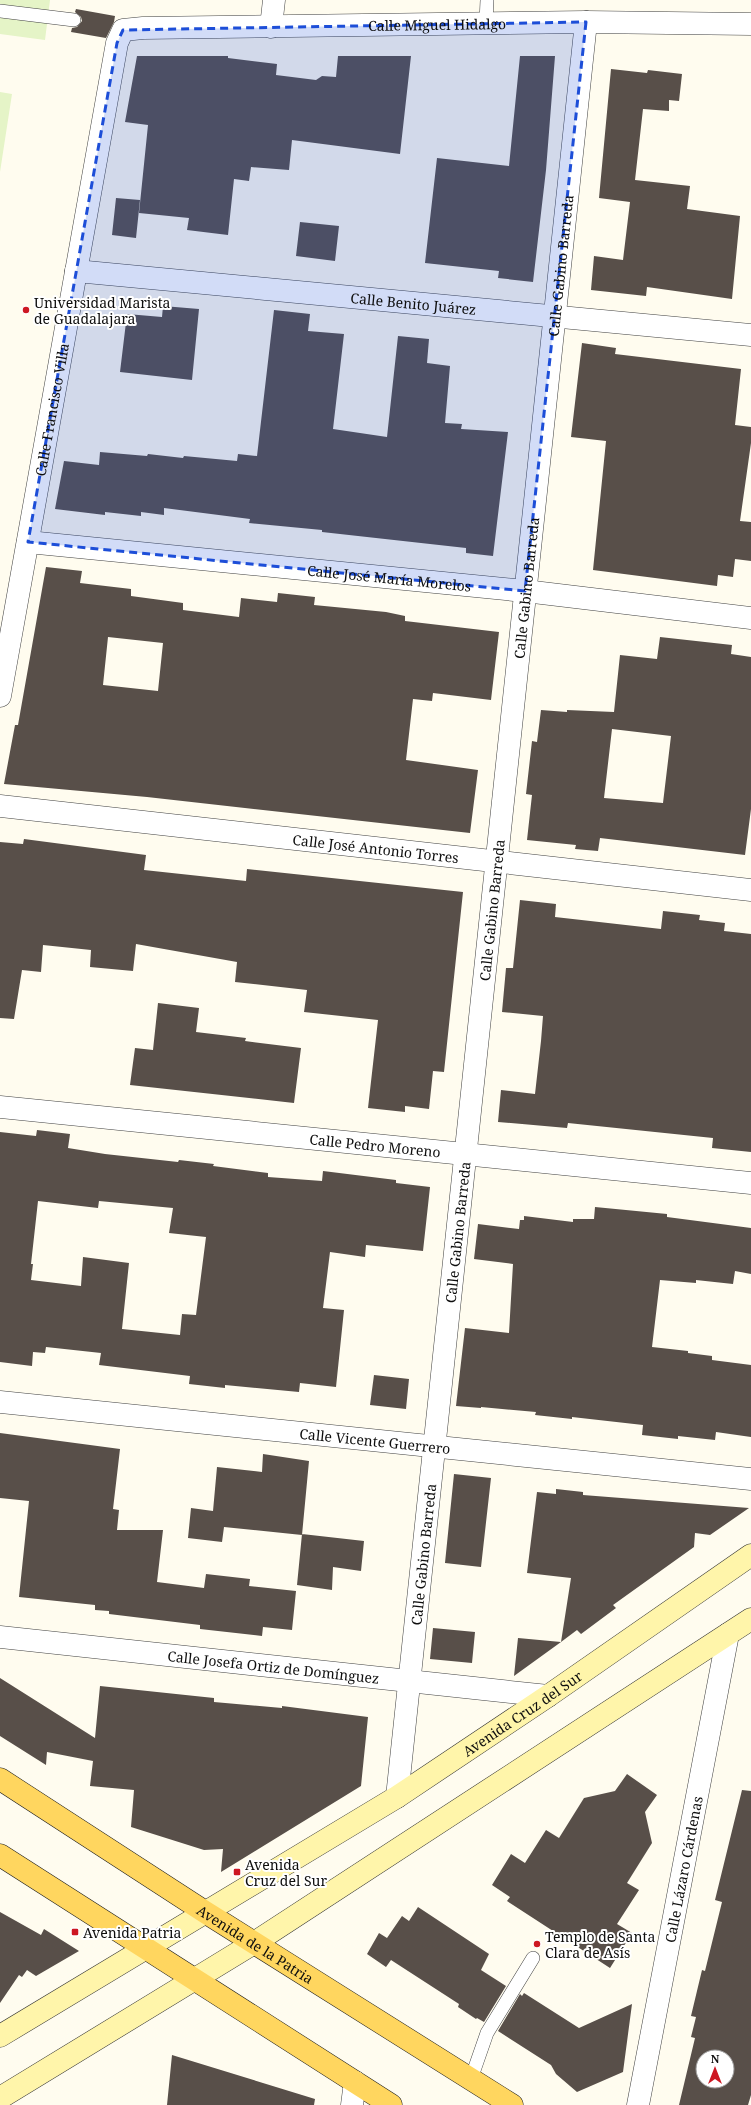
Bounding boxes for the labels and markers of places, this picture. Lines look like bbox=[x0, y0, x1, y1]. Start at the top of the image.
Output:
place label: Universidad Marista de Guadalajara bbox=[34, 293, 171, 328]
marker: Universidad Marista de Guadalajara bbox=[21, 305, 31, 315]
place label: Avenida Cruz del Sur bbox=[245, 1855, 327, 1890]
marker: Avenida Cruz del Sur bbox=[232, 1867, 242, 1877]
place label: Avenida Patria bbox=[83, 1923, 182, 1942]
marker: Avenida Patria bbox=[70, 1927, 80, 1937]
place label: Templo de Santa Clara de Asís bbox=[545, 1927, 655, 1962]
marker: Templo de Santa Clara de Asís bbox=[532, 1939, 542, 1949]

